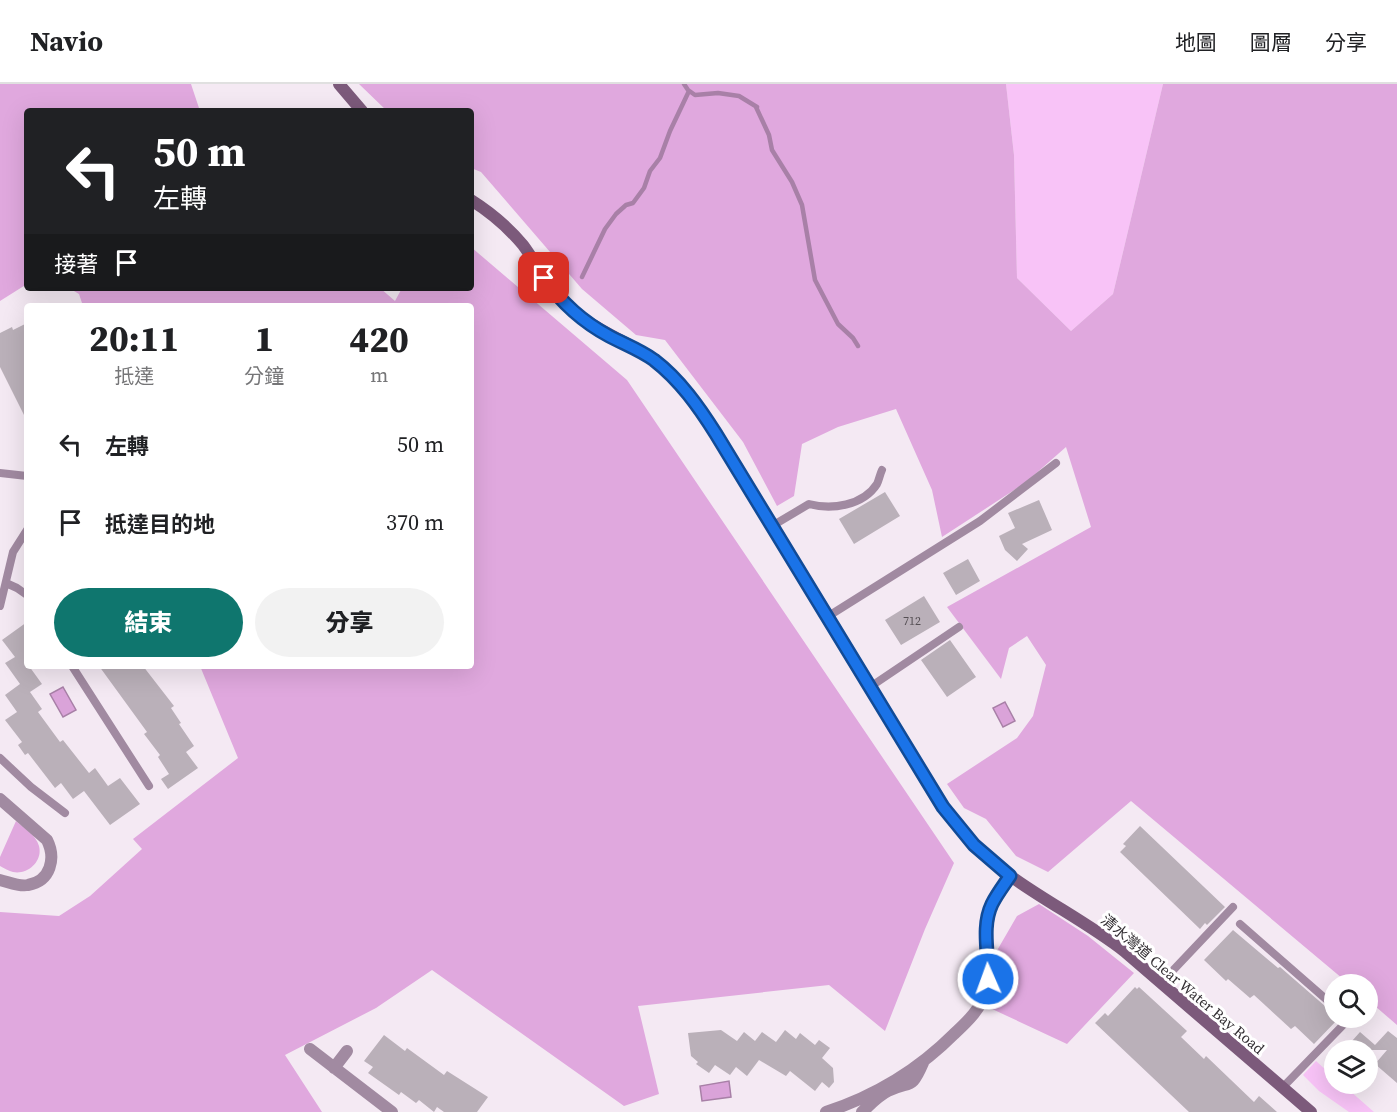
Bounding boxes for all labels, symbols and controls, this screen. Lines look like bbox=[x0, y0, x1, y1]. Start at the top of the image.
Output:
text: Navio bbox=[30, 22, 103, 60]
text: 地圖 bbox=[1175, 28, 1217, 57]
text: 圖層 bbox=[1250, 28, 1292, 57]
text: 分享 bbox=[1325, 28, 1367, 57]
text: 50 m bbox=[153, 122, 246, 180]
icon: left bbox=[54, 132, 132, 210]
text: 左轉 bbox=[153, 180, 207, 217]
icon: arrive bbox=[110, 246, 143, 279]
text: 接著 bbox=[54, 249, 98, 279]
pin bbox=[518, 252, 569, 303]
icon: arrive bbox=[527, 261, 560, 294]
text: 20:11 bbox=[89, 314, 179, 363]
text: 1 bbox=[254, 314, 274, 363]
text: 420 bbox=[349, 315, 409, 364]
text: m bbox=[370, 361, 388, 389]
text: 抵達 bbox=[114, 362, 154, 390]
text: 分鐘 bbox=[244, 362, 284, 390]
icon: left bbox=[54, 428, 87, 461]
text: 50 m bbox=[397, 429, 444, 459]
text: 左轉 bbox=[105, 431, 149, 461]
icon: arrive bbox=[54, 506, 87, 539]
text: 370 m bbox=[386, 507, 444, 537]
text: 抵達目的地 bbox=[105, 509, 215, 539]
button: 結束 bbox=[54, 588, 243, 657]
button: 分享 bbox=[255, 588, 444, 657]
house number: 712 bbox=[903, 613, 921, 629]
street label: 清水灣道 Clear Water Bay Road bbox=[1097, 909, 1270, 1059]
position arrow bbox=[956, 947, 1020, 1011]
map controls bbox=[1324, 974, 1378, 1094]
button: search bbox=[1324, 974, 1378, 1028]
button: layers bbox=[1324, 1040, 1378, 1094]

